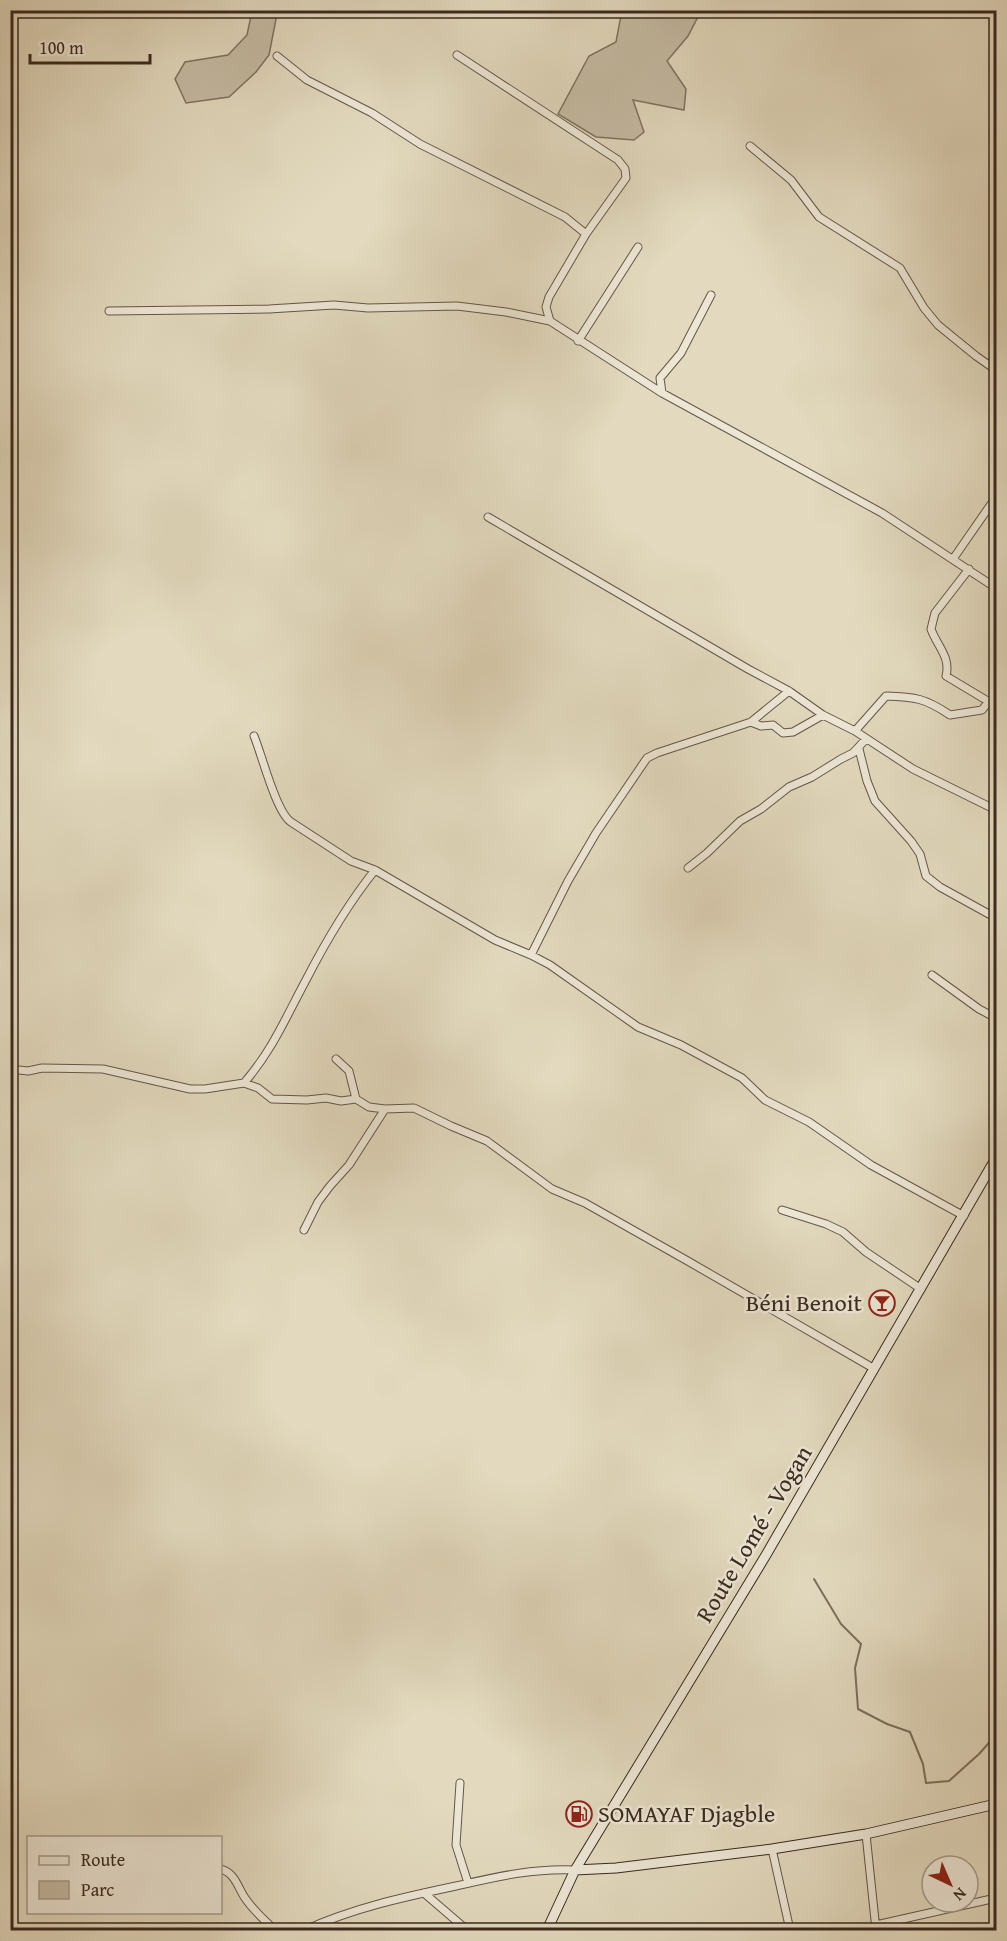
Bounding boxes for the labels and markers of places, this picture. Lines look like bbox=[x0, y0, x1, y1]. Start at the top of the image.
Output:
place label: Béni Benoit bbox=[746, 1285, 863, 1320]
bar icon: Béni Benoit bbox=[867, 1288, 897, 1318]
place label: SOMAYAF Djagble bbox=[598, 1796, 775, 1831]
fuel station icon: SOMAYAF Djagble bbox=[564, 1799, 594, 1829]

